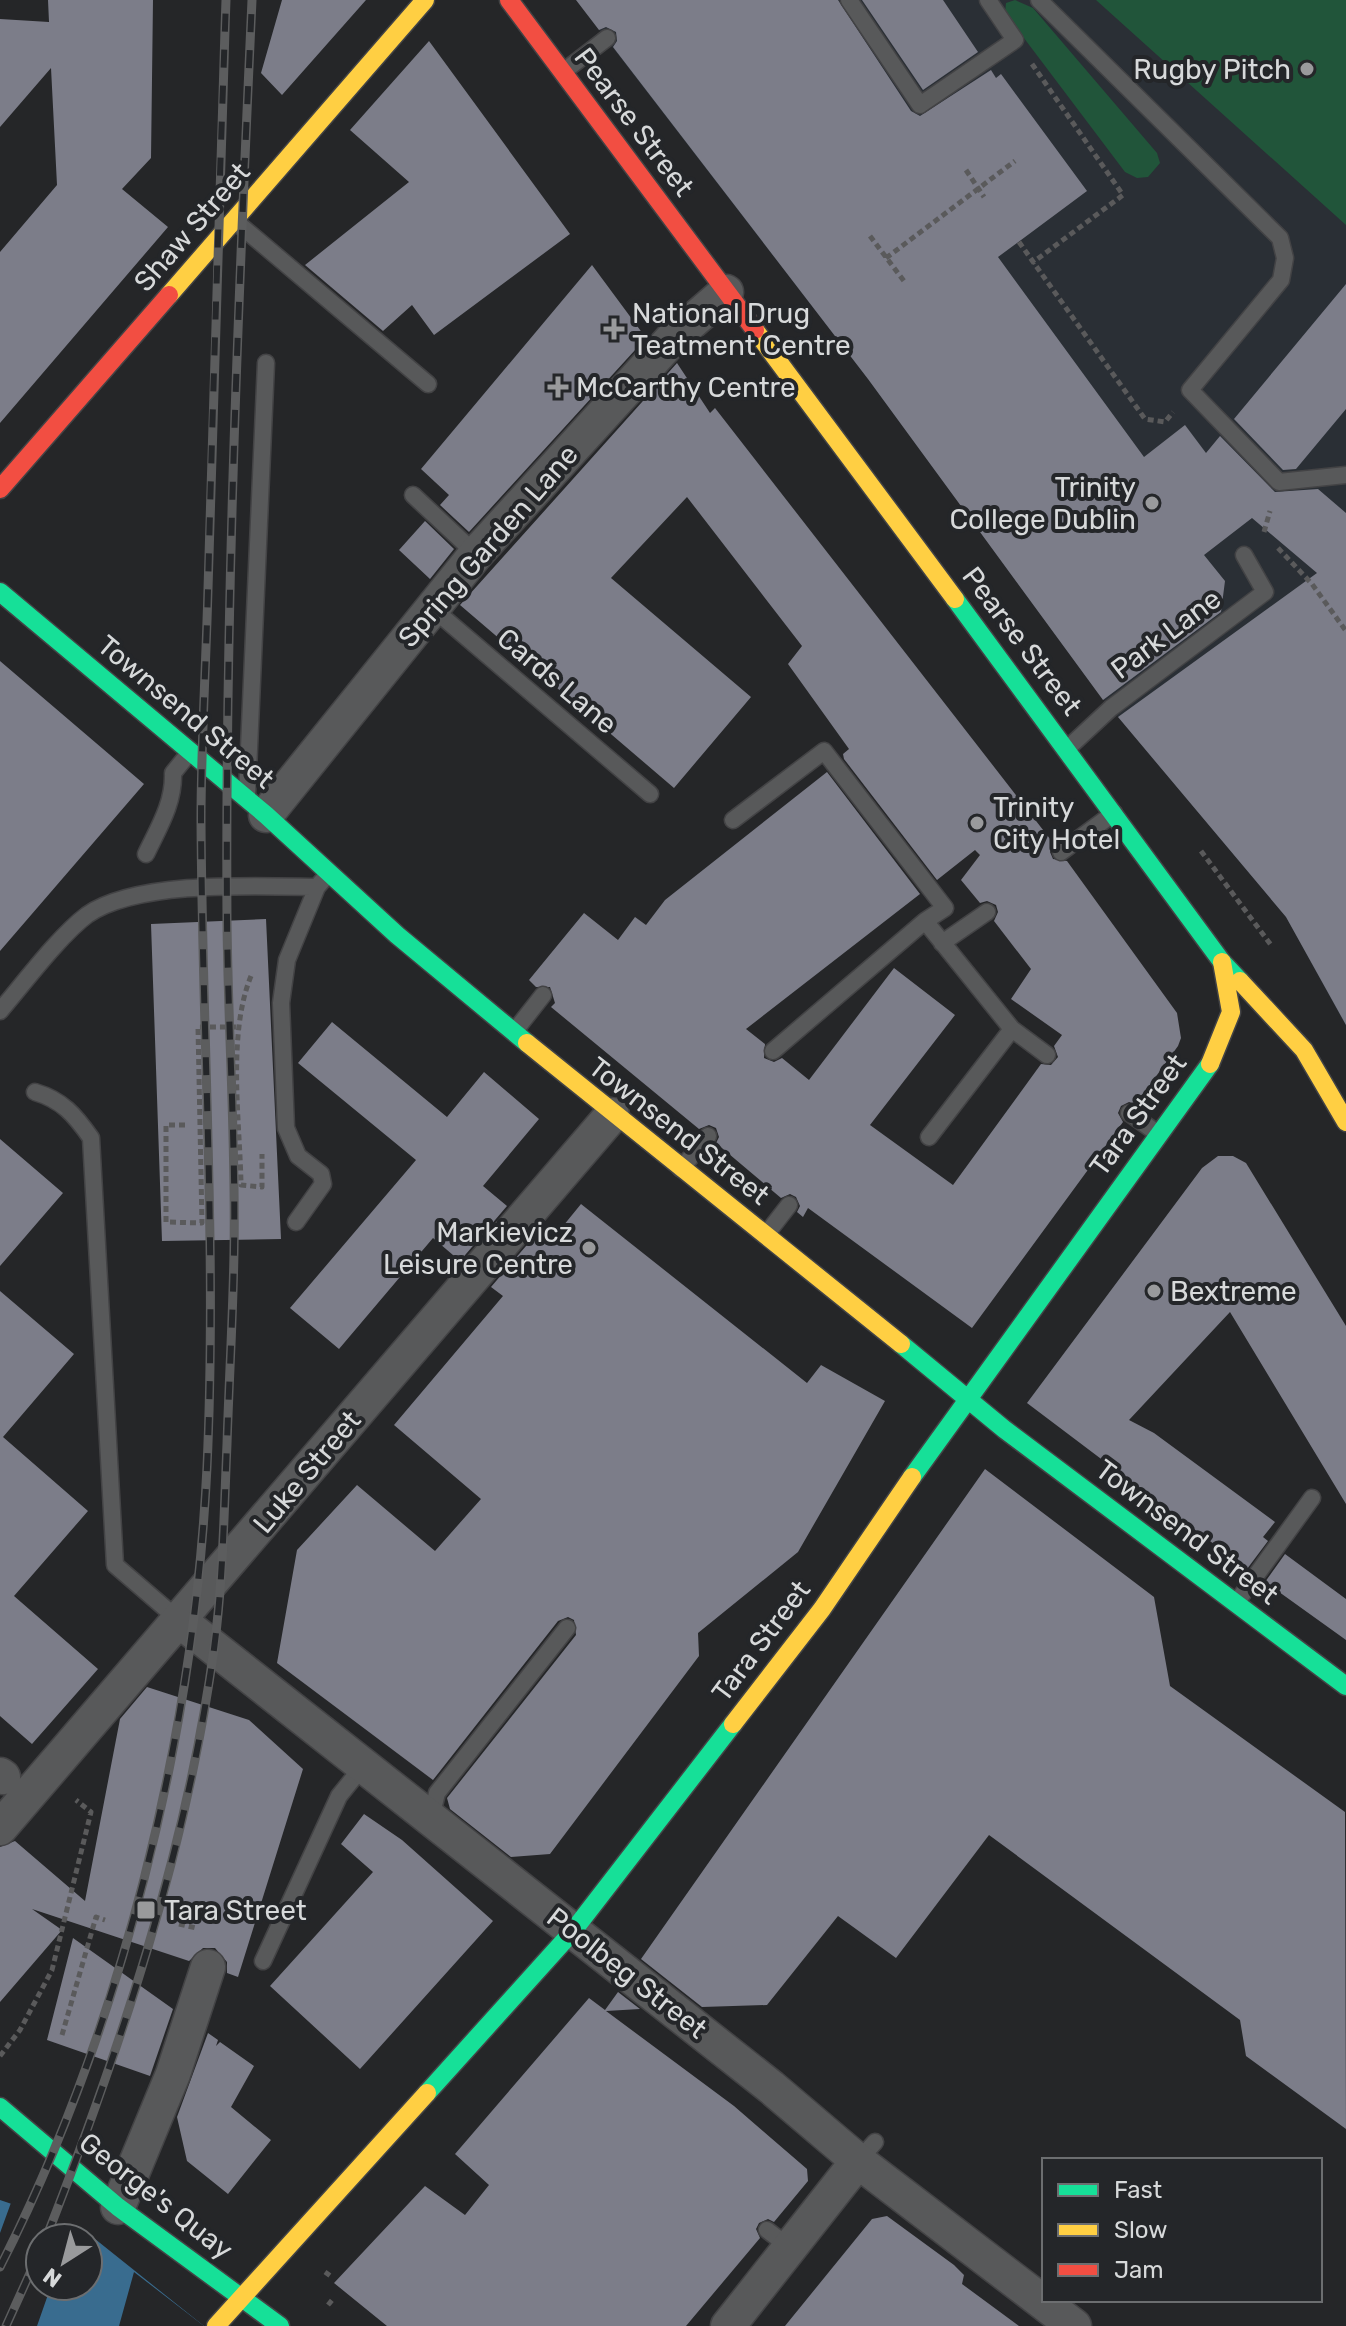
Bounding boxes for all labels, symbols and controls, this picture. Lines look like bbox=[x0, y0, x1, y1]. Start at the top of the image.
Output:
street label: Pearse Street bbox=[567, 41, 701, 203]
place label: Rugby Pitch bbox=[1133, 53, 1291, 86]
marker: Rugby Pitch bbox=[1298, 60, 1316, 78]
street label: Shaw Street bbox=[127, 156, 257, 298]
place label: National Drug Teatment Centre bbox=[632, 297, 851, 362]
marker: National Drug Teatment Centre bbox=[603, 318, 625, 340]
place label: McCarthy Centre bbox=[576, 371, 796, 404]
marker: McCarthy Centre bbox=[547, 376, 569, 398]
street label: Spring Garden Lane bbox=[391, 438, 585, 654]
place label: Trinity College Dublin bbox=[949, 471, 1136, 536]
marker: Trinity College Dublin bbox=[1143, 494, 1161, 512]
street label: Pearse Street bbox=[955, 560, 1089, 722]
street label: Park Lane bbox=[1105, 582, 1227, 686]
street label: Cards Lane bbox=[490, 621, 624, 741]
street label: Townsend Street bbox=[91, 629, 281, 795]
place label: Trinity City Hotel bbox=[993, 791, 1120, 856]
marker: Trinity City Hotel bbox=[968, 814, 986, 832]
street label: Tara Street bbox=[1083, 1048, 1193, 1182]
street label: Townsend Street bbox=[582, 1050, 776, 1212]
place label: Markievicz Leisure Centre bbox=[383, 1216, 573, 1281]
marker: Markievicz Leisure Centre bbox=[580, 1239, 598, 1257]
place label: Bextreme bbox=[1170, 1275, 1297, 1308]
marker: Bextreme bbox=[1145, 1282, 1163, 1300]
street label: Luke Street bbox=[246, 1404, 368, 1540]
street label: Townsend Street bbox=[1089, 1453, 1285, 1611]
street label: Tara Street bbox=[705, 1574, 817, 1708]
place label: Tara Street bbox=[164, 1894, 307, 1927]
marker: Tara Street bbox=[135, 1899, 157, 1921]
street label: Poolbeg Street bbox=[541, 1900, 713, 2046]
street label: George's Quay bbox=[73, 2126, 239, 2266]
legend bbox=[1042, 2158, 1322, 2302]
text: Fast bbox=[1114, 2176, 1162, 2204]
text: Slow bbox=[1114, 2216, 1167, 2244]
north arrow bbox=[24, 2222, 104, 2302]
text: Jam bbox=[1114, 2256, 1164, 2284]
text: N bbox=[38, 2262, 67, 2293]

